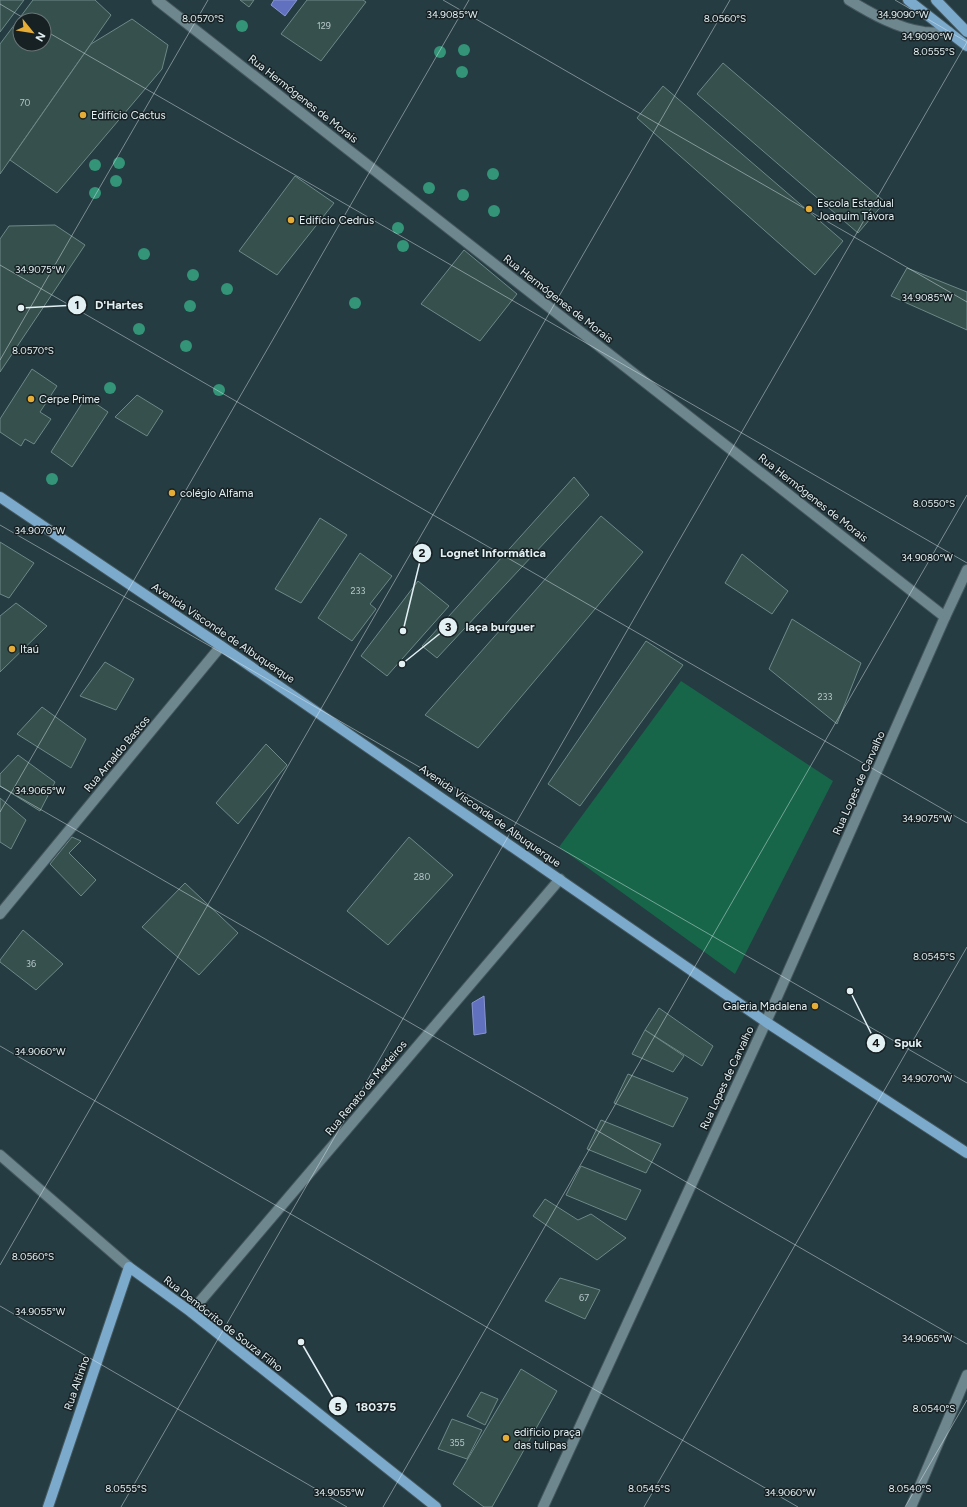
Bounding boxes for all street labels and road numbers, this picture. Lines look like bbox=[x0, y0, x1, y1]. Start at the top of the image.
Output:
street label: Rua Hermógenes de Morais bbox=[246, 52, 360, 146]
street label: Rua Hermógenes de Morais bbox=[501, 252, 615, 346]
street label: Rua Hermógenes de Morais bbox=[756, 451, 870, 545]
street label: Avenida Visconde de Albuquerque bbox=[149, 580, 297, 686]
street label: Rua Arnaldo Bastos bbox=[81, 713, 153, 795]
street label: Rua Lopes de Carvalho bbox=[830, 729, 888, 837]
street label: Avenida Visconde de Albuquerque bbox=[417, 762, 563, 870]
street label: Rua Lopes de Carvalho bbox=[697, 1024, 757, 1132]
street label: Rua Renato de Medeiros bbox=[322, 1038, 410, 1138]
street label: Rua Demócrito de Souza Filho bbox=[161, 1273, 285, 1375]
street label: Rua Altinho bbox=[62, 1354, 92, 1412]

